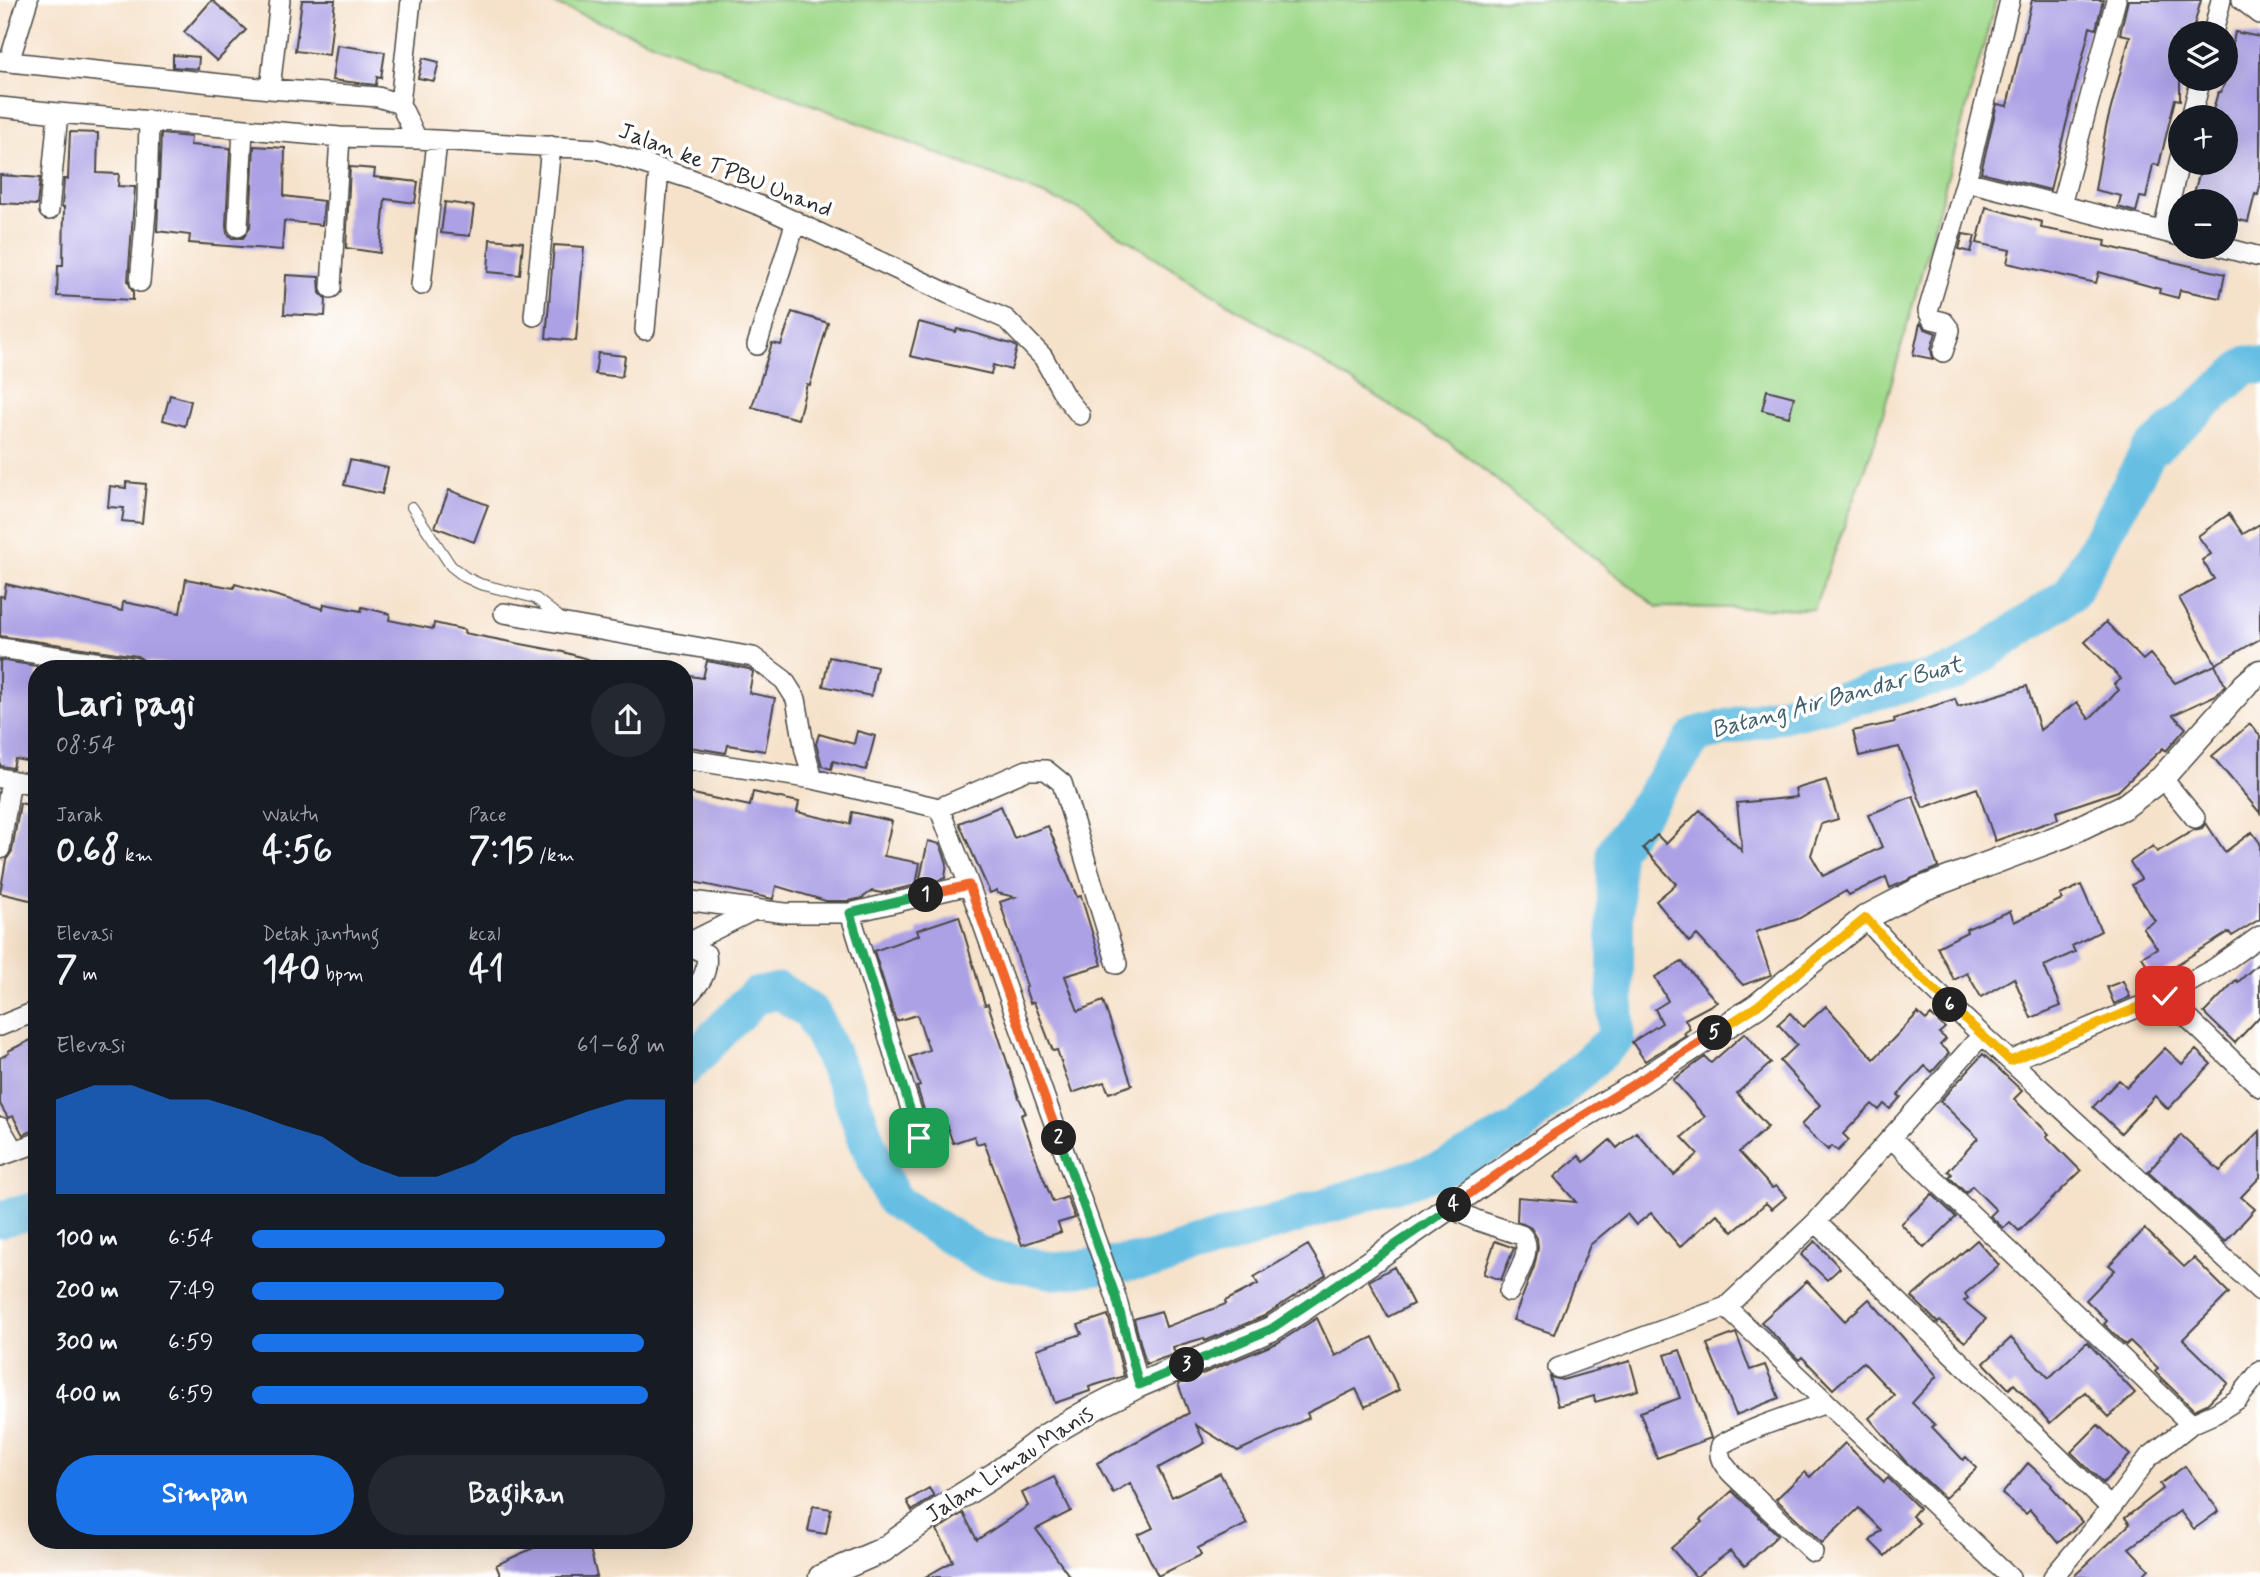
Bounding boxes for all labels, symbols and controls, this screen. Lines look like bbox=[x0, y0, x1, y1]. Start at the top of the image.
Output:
map controls bbox=[2168, 21, 2238, 259]
button: layers bbox=[2168, 21, 2238, 91]
button: + bbox=[2168, 105, 2238, 175]
street label: Jalan ke TPBU Unand bbox=[614, 116, 836, 226]
button: − bbox=[2168, 189, 2238, 259]
water label: Batang Air Bandar Buat bbox=[1708, 649, 1968, 746]
text: Lari pagi bbox=[56, 680, 195, 729]
button: share bbox=[591, 683, 665, 757]
text: 08:54 bbox=[56, 731, 115, 761]
text: Jarak bbox=[56, 803, 103, 828]
text: Waktu bbox=[262, 803, 318, 828]
text: Pace bbox=[469, 803, 506, 828]
text: 0.68 bbox=[56, 828, 120, 874]
text: 4:56 bbox=[262, 828, 332, 874]
text: 7:15 bbox=[469, 828, 534, 874]
text: km bbox=[120, 843, 153, 868]
text: /km bbox=[534, 843, 575, 868]
pin: 1 bbox=[908, 878, 944, 912]
text: 1 bbox=[921, 882, 930, 907]
text: Elevasi bbox=[56, 922, 113, 947]
text: Detak jantung bbox=[262, 922, 379, 947]
text: kcal bbox=[469, 922, 501, 947]
text: 7 bbox=[56, 947, 77, 993]
text: 140 bbox=[262, 947, 320, 993]
text: 41 bbox=[469, 947, 504, 993]
text: m bbox=[77, 962, 98, 987]
text: bpm bbox=[320, 962, 364, 987]
pin bbox=[2135, 966, 2195, 1026]
icon: check bbox=[2146, 977, 2184, 1015]
pin: 6 bbox=[1932, 988, 1968, 1023]
text: 6 bbox=[1945, 992, 1954, 1017]
pin: 5 bbox=[1698, 1016, 1732, 1050]
text: 5 bbox=[1709, 1020, 1720, 1045]
text: Elevasi bbox=[56, 1031, 125, 1061]
text: 61–68 m bbox=[577, 1031, 665, 1061]
pin bbox=[889, 1108, 949, 1168]
icon: arrive bbox=[900, 1119, 938, 1157]
pin: 2 bbox=[1042, 1120, 1076, 1156]
text: 2 bbox=[1054, 1125, 1063, 1150]
pin: 4 bbox=[1436, 1188, 1472, 1222]
text: 4 bbox=[1448, 1192, 1459, 1217]
text: 100 m bbox=[56, 1224, 118, 1254]
text: 6:54 bbox=[168, 1224, 214, 1254]
text: 200 m bbox=[56, 1276, 119, 1306]
text: 7:49 bbox=[168, 1276, 215, 1306]
text: 300 m bbox=[56, 1328, 118, 1358]
text: 6:59 bbox=[168, 1328, 213, 1358]
pin: 3 bbox=[1170, 1348, 1204, 1382]
text: 3 bbox=[1182, 1352, 1191, 1377]
text: 400 m bbox=[56, 1380, 121, 1410]
text: 6:59 bbox=[168, 1380, 213, 1410]
street label: Jalan Limau Manis bbox=[920, 1399, 1100, 1531]
button: Simpan bbox=[56, 1455, 354, 1535]
button: Bagikan bbox=[368, 1455, 665, 1535]

